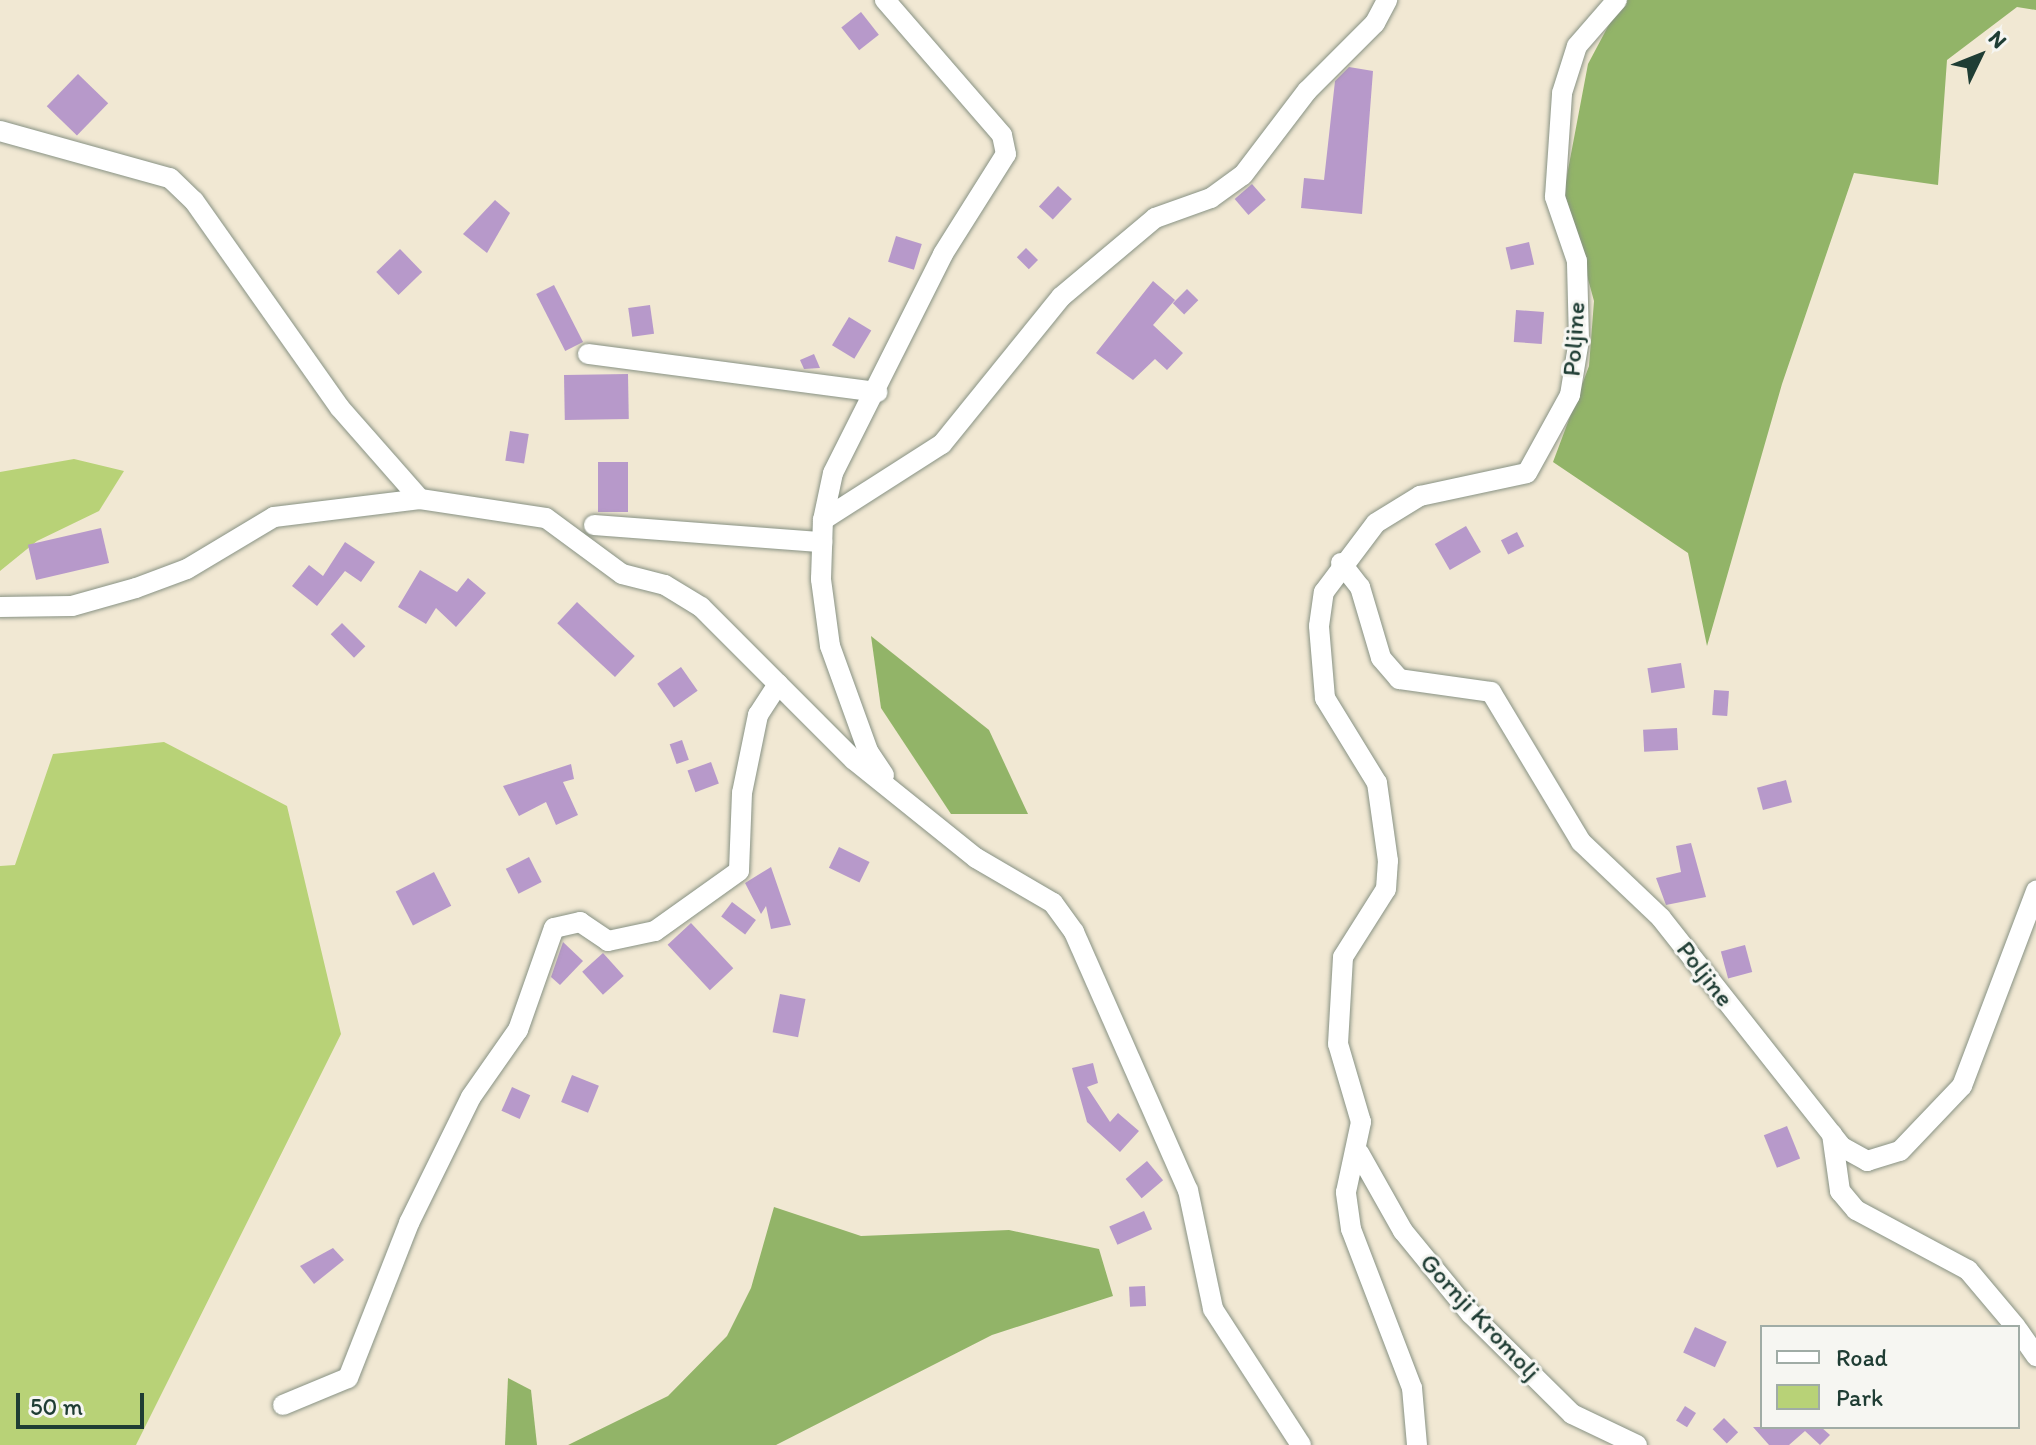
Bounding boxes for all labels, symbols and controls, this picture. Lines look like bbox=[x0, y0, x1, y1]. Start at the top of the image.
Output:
north arrow bbox=[1940, 16, 2020, 96]
text: N bbox=[1983, 25, 2013, 54]
street label: Poljine bbox=[1556, 300, 1592, 378]
street label: Poljine bbox=[1670, 935, 1740, 1013]
street label: Gornji Kromolj bbox=[1413, 1247, 1547, 1387]
legend bbox=[1760, 1325, 2020, 1429]
text: Road bbox=[1836, 1343, 1888, 1372]
scale bar bbox=[20, 1377, 148, 1427]
text: Park bbox=[1836, 1383, 1883, 1412]
text: 50 m bbox=[30, 1392, 83, 1421]

